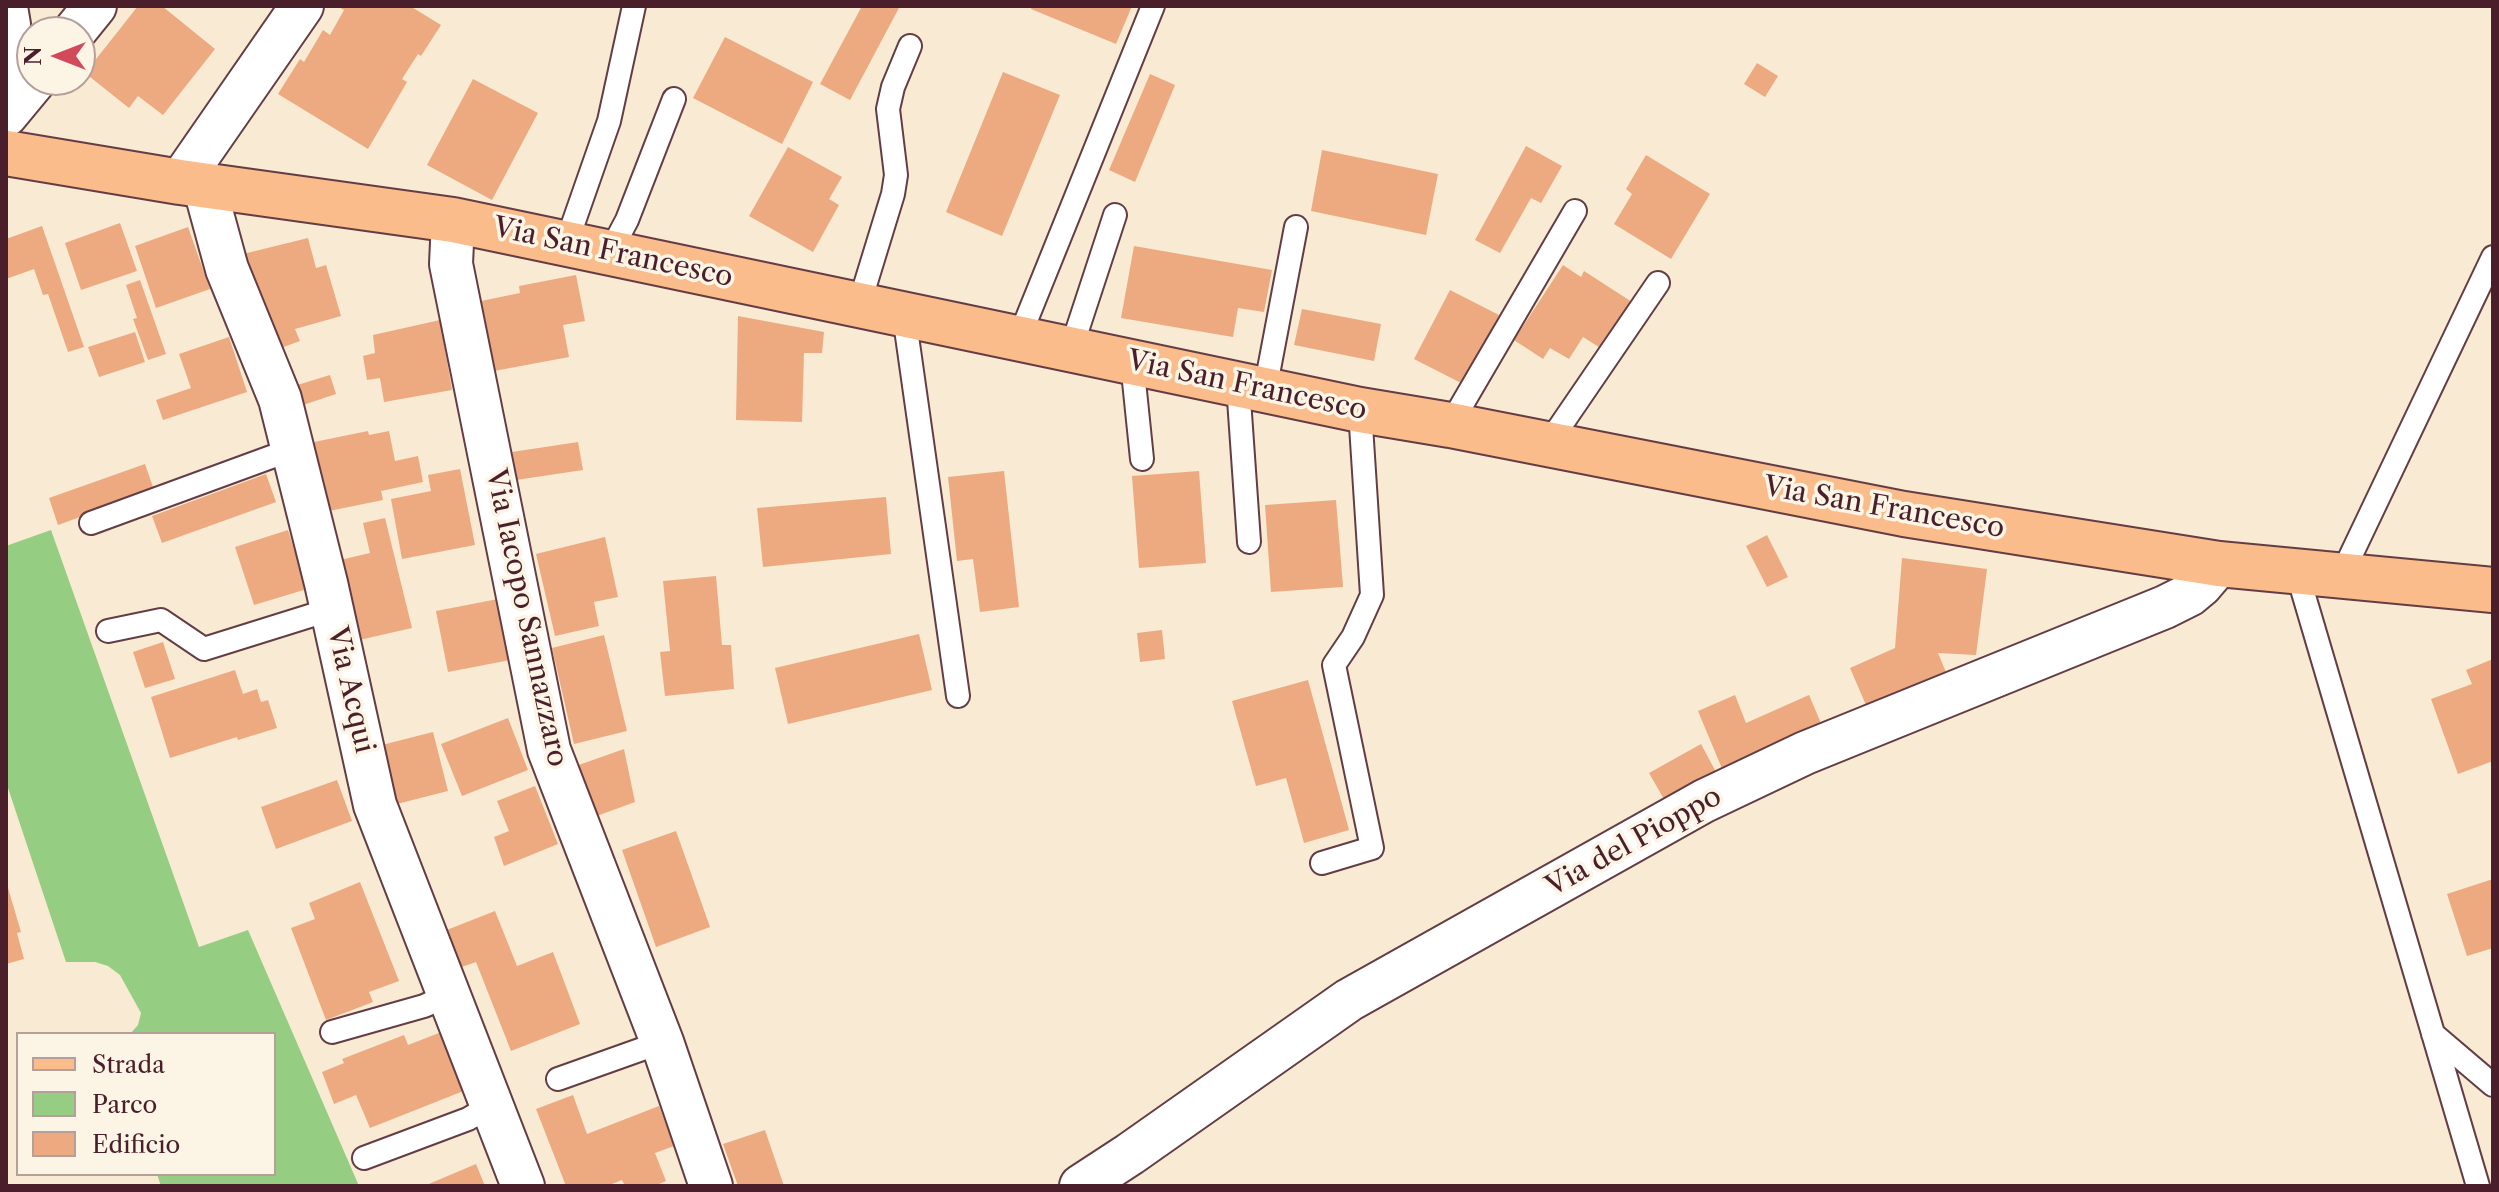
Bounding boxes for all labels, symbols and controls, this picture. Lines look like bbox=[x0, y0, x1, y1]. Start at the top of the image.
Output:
north arrow bbox=[16, 16, 96, 96]
text: N bbox=[20, 46, 47, 66]
street label: Via San Francesco bbox=[490, 211, 736, 295]
street label: Via San Francesco bbox=[1124, 344, 1370, 428]
street label: Via Iacopo Sannazzaro bbox=[478, 466, 574, 770]
street label: Via San Francesco bbox=[1761, 470, 2007, 546]
street label: Via Acqui bbox=[319, 624, 381, 756]
street label: Via del Pioppo bbox=[1540, 780, 1728, 904]
legend bbox=[16, 1032, 276, 1176]
text: Strada bbox=[92, 1050, 165, 1079]
text: Parco bbox=[92, 1090, 157, 1119]
text: Edificio bbox=[92, 1130, 180, 1159]

